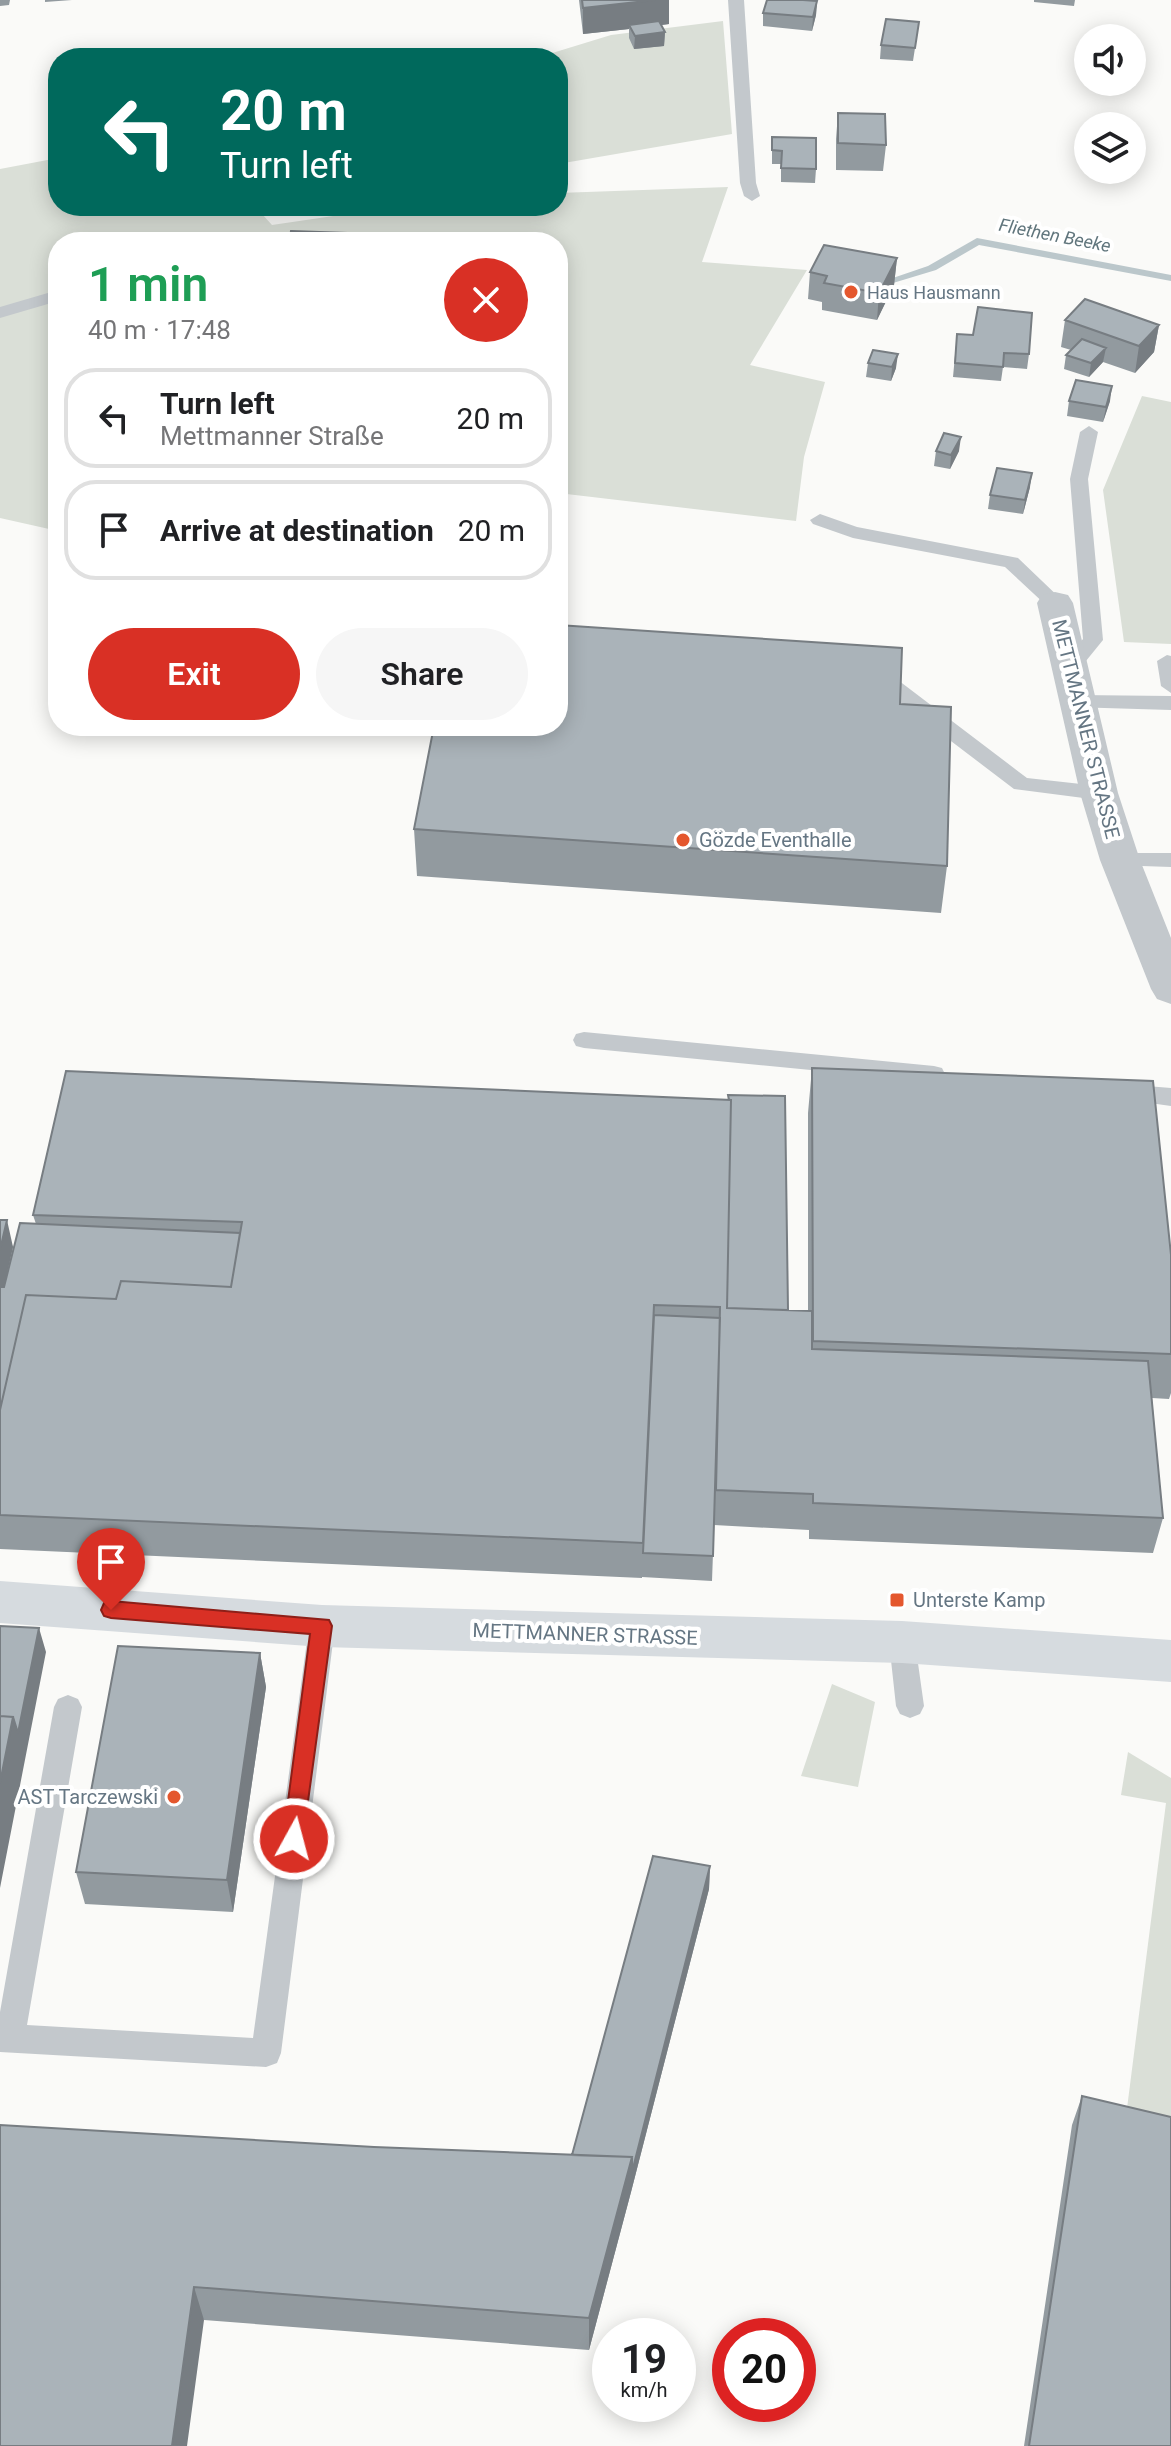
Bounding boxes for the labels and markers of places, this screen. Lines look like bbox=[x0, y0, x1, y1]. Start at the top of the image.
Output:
place label: Haus Hausmann bbox=[867, 282, 1001, 303]
marker: Haus Hausmann bbox=[842, 283, 860, 301]
place label: Gözde Eventhalle bbox=[699, 828, 852, 852]
marker: Gözde Eventhalle bbox=[674, 831, 692, 849]
pin bbox=[77, 1528, 145, 1610]
place label: Unterste Kamp bbox=[913, 1588, 1046, 1612]
marker: Unterste Kamp bbox=[888, 1591, 906, 1609]
place label: AST Tarczewski bbox=[17, 1785, 158, 1809]
marker: AST Tarczewski bbox=[165, 1788, 183, 1806]

